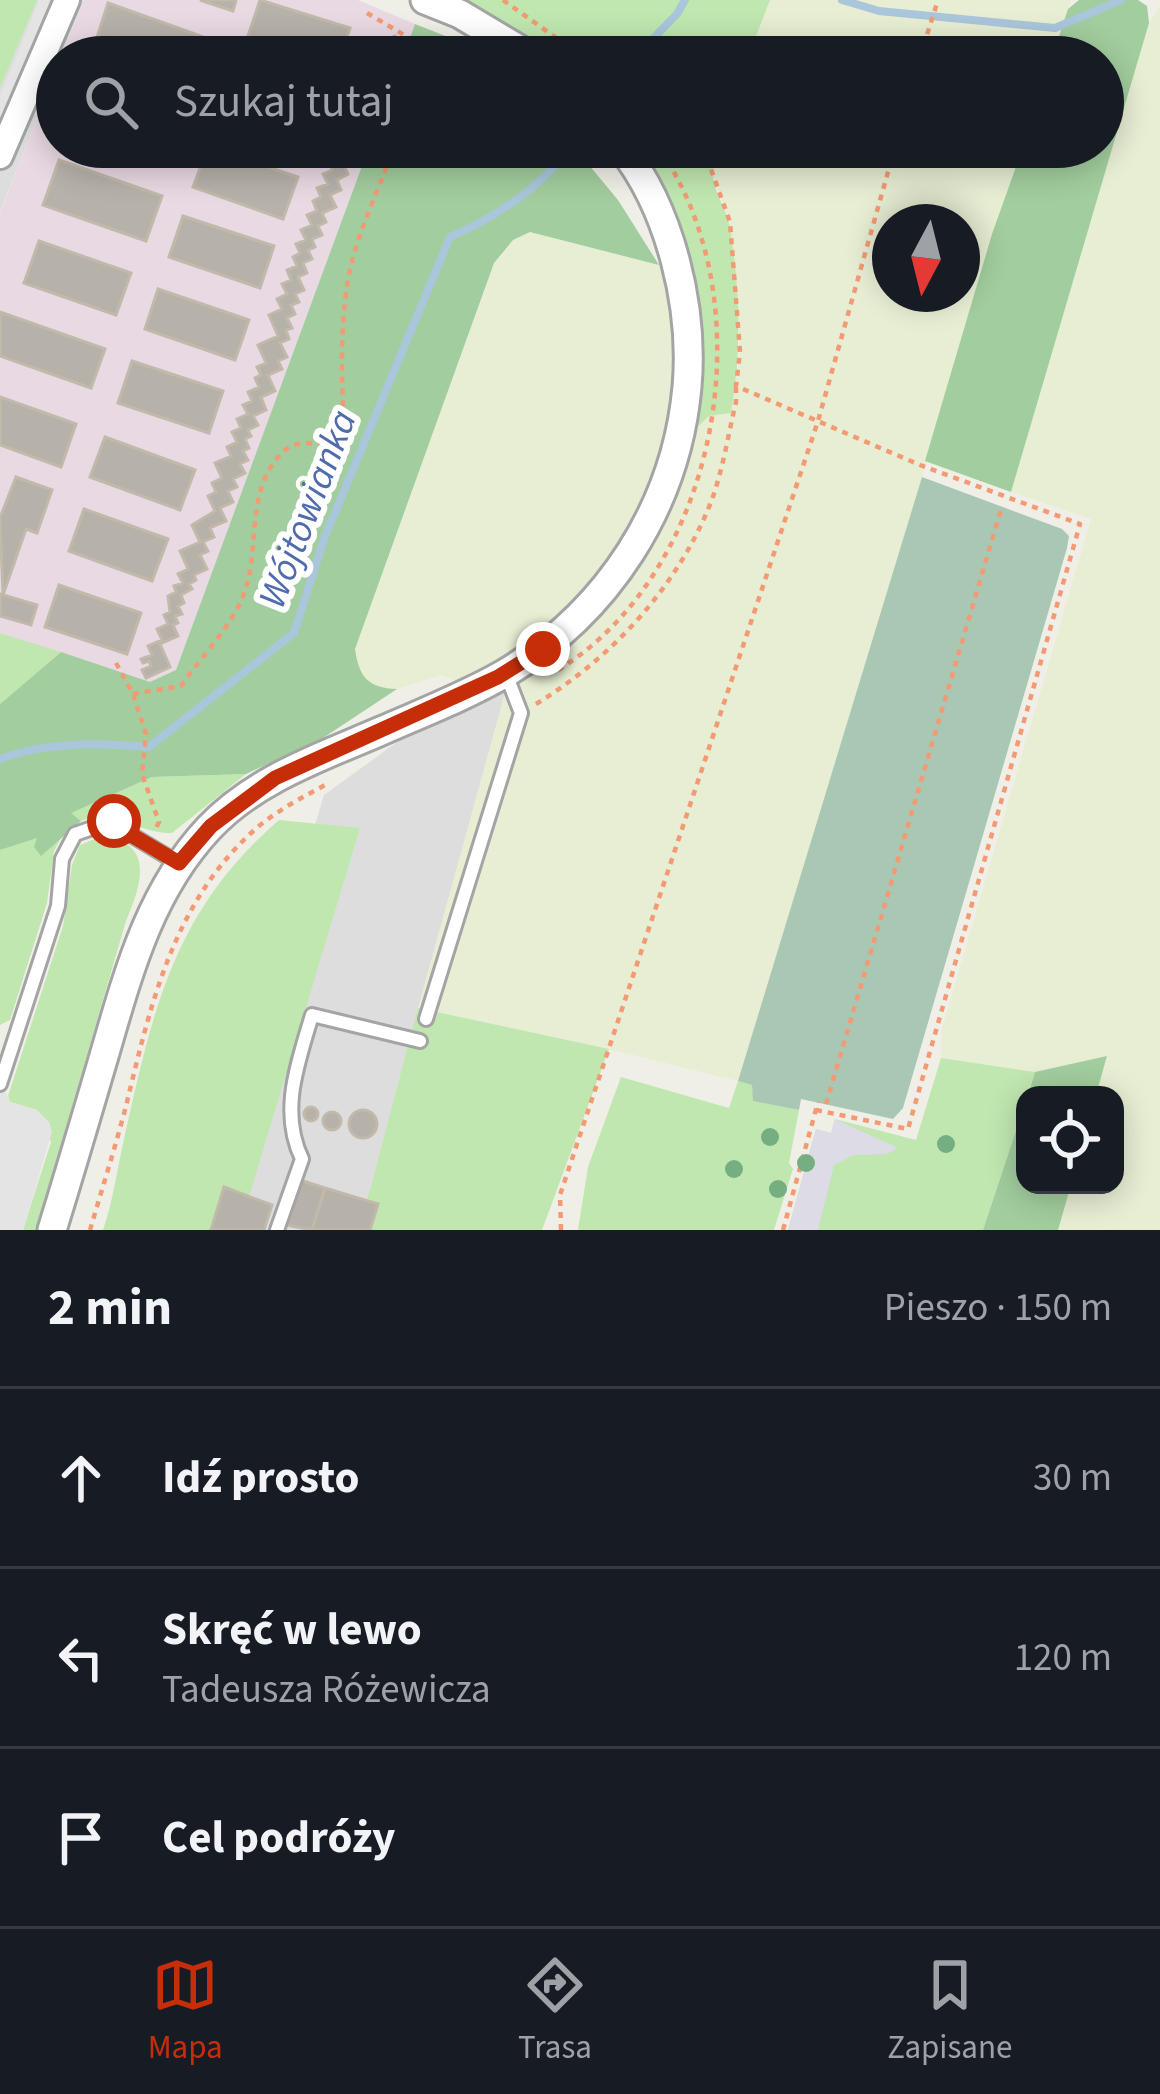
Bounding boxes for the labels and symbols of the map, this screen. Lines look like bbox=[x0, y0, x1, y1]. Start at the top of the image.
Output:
north arrow bbox=[872, 204, 980, 312]
water label: Wójtowianka bbox=[245, 402, 371, 616]
route end bbox=[516, 622, 570, 676]
route start bbox=[87, 794, 141, 848]

